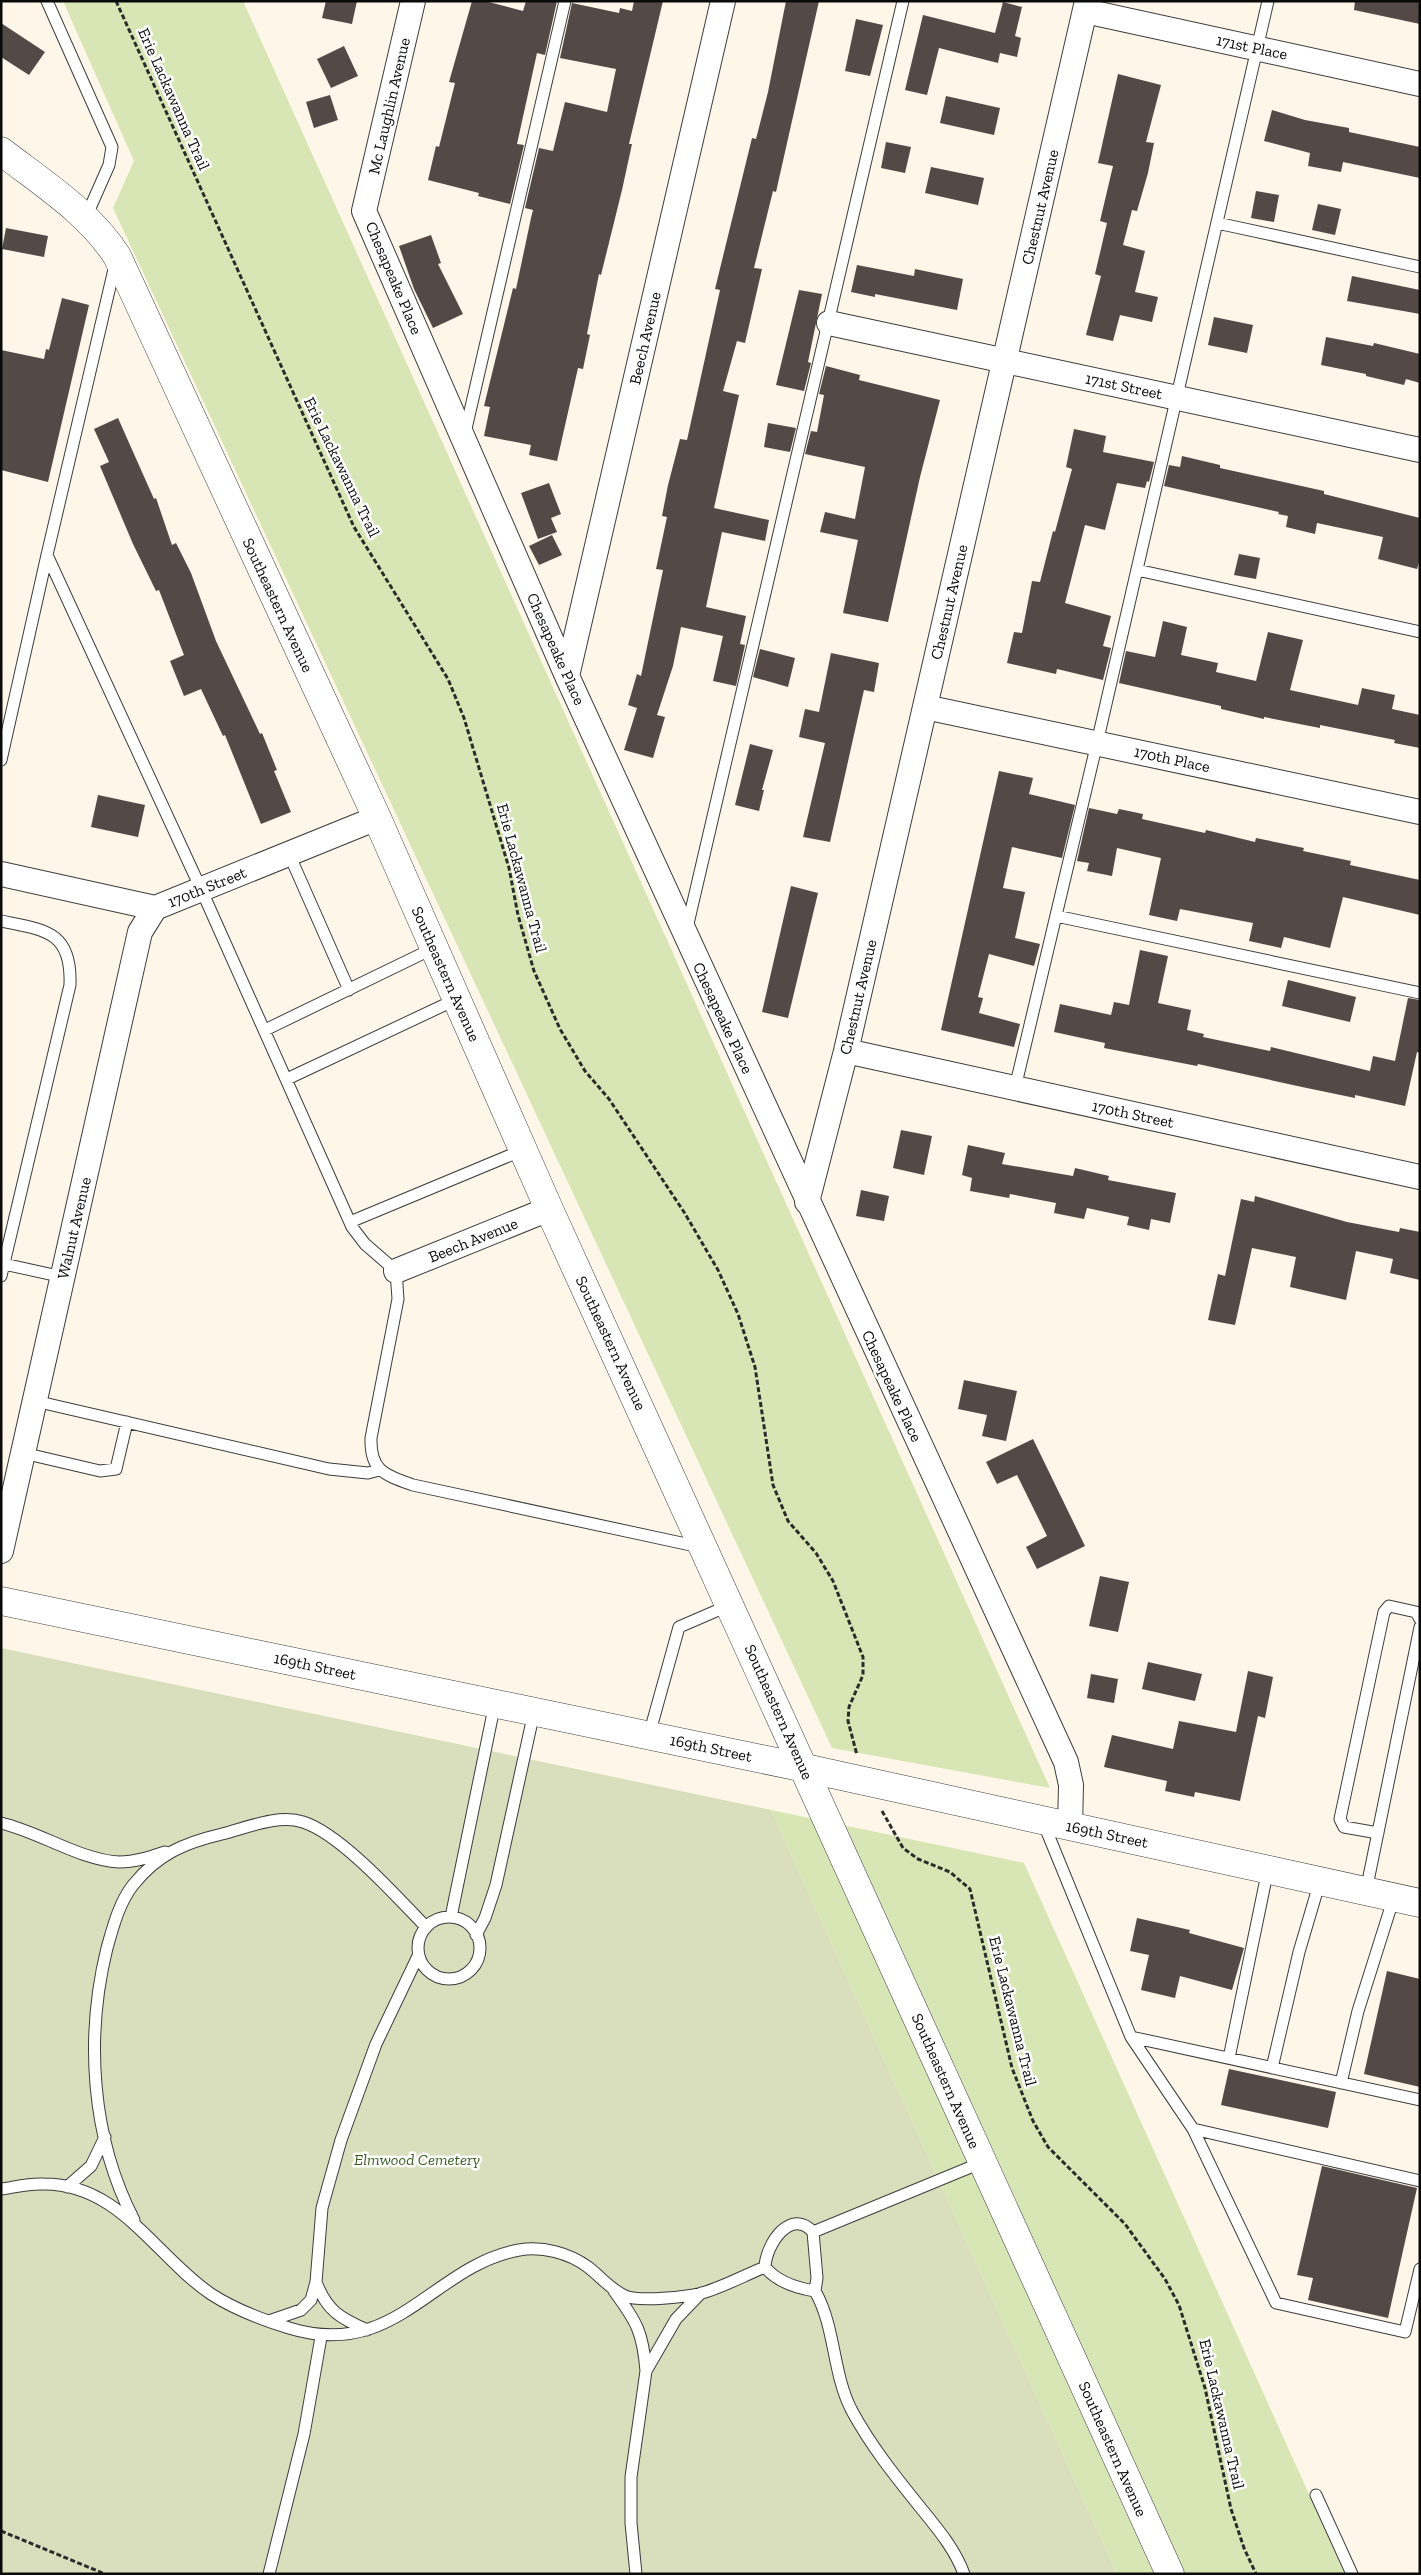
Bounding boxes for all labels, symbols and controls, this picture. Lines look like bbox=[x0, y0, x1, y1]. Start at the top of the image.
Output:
street label: Erie Lackawanna Trail bbox=[134, 25, 214, 173]
street label: 171st Place bbox=[1215, 30, 1289, 64]
street label: Mc Laughlin Avenue bbox=[364, 36, 414, 176]
street label: Chestnut Avenue bbox=[1018, 148, 1062, 266]
street label: Chesapeake Place bbox=[362, 219, 426, 337]
street label: Beech Avenue bbox=[625, 290, 665, 386]
street label: 171st Street bbox=[1084, 369, 1164, 403]
street label: Erie Lackawanna Trail bbox=[300, 394, 384, 540]
street label: Southeastern Avenue bbox=[239, 535, 317, 675]
street label: Chestnut Avenue bbox=[927, 543, 971, 661]
street label: Chesapeake Place bbox=[523, 590, 589, 708]
street label: 170th Place bbox=[1132, 742, 1212, 776]
street label: Erie Lackawanna Trail bbox=[493, 801, 551, 955]
street label: 170th Street bbox=[165, 863, 249, 911]
street label: Southeastern Avenue bbox=[408, 903, 484, 1045]
street label: Chestnut Avenue bbox=[836, 938, 880, 1056]
street label: Chesapeake Place bbox=[689, 959, 757, 1077]
street label: 170th Street bbox=[1090, 1096, 1176, 1132]
street label: Walnut Avenue bbox=[53, 1175, 95, 1281]
street label: Beech Avenue bbox=[426, 1213, 520, 1267]
street label: Southeastern Avenue bbox=[572, 1273, 650, 1413]
street label: Chesapeake Place bbox=[858, 1327, 926, 1445]
street label: Southeastern Avenue bbox=[741, 1641, 817, 1783]
street label: 169th Street bbox=[272, 1648, 358, 1684]
street label: 169th Street bbox=[668, 1730, 754, 1766]
street label: 169th Street bbox=[1064, 1816, 1150, 1852]
street label: Erie Lackawanna Trail bbox=[985, 1934, 1041, 2088]
street label: Southeastern Avenue bbox=[908, 2010, 984, 2152]
park label: Elmwood Cemetery bbox=[354, 2150, 480, 2169]
street label: Erie Lackawanna Trail bbox=[1195, 2337, 1249, 2491]
street label: Southeastern Avenue bbox=[1075, 2378, 1151, 2520]

